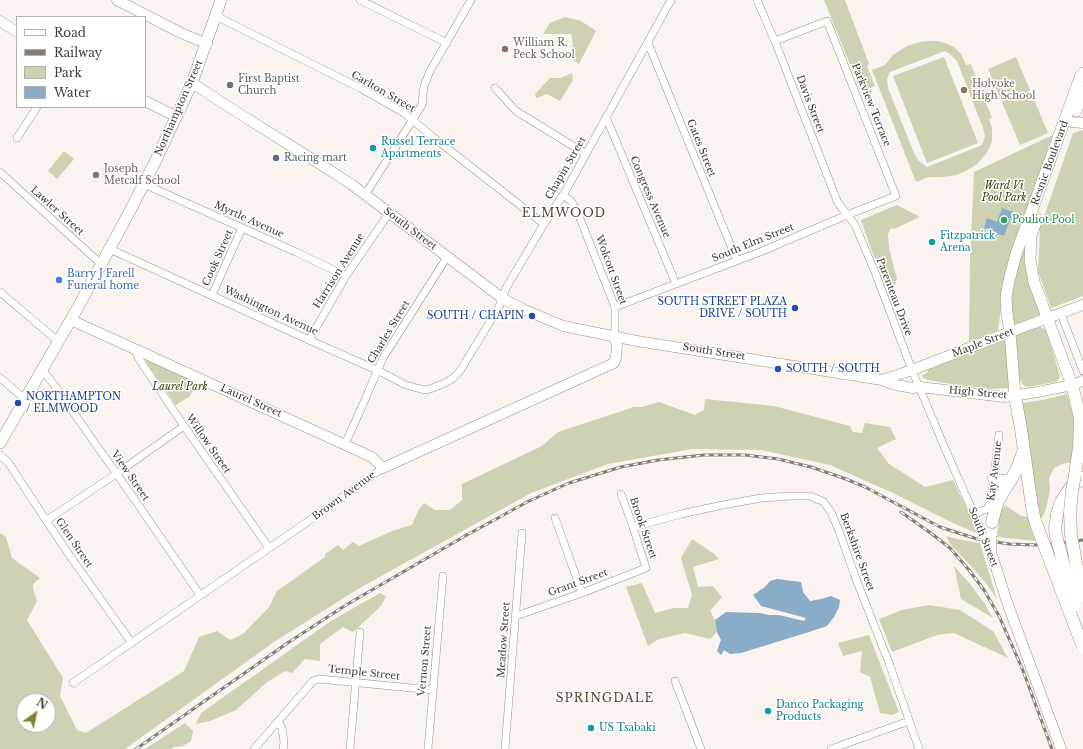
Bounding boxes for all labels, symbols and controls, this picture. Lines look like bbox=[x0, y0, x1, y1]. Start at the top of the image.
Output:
legend bbox=[16, 16, 146, 108]
text: Road bbox=[54, 25, 86, 40]
place label: William R. Peck School bbox=[513, 37, 575, 60]
marker: William R. Peck School bbox=[500, 44, 510, 54]
text: Railway bbox=[54, 45, 102, 60]
street label: Northampton Street bbox=[152, 58, 206, 158]
street label: Parkview Terrace bbox=[849, 62, 893, 148]
text: Park bbox=[54, 65, 82, 80]
street label: Carlton Street bbox=[349, 69, 417, 115]
place label: First Baptist Church bbox=[238, 73, 300, 96]
street label: Davis Street bbox=[793, 73, 827, 135]
place label: Holyoke High School bbox=[972, 78, 1035, 102]
marker: First Baptist Church bbox=[225, 80, 235, 90]
text: Water bbox=[54, 85, 91, 100]
marker: Holyoke High School bbox=[959, 85, 969, 95]
street label: Gates Street bbox=[684, 117, 718, 179]
street label: Resnic Boulevard bbox=[1029, 119, 1071, 207]
street label: Chapin Street bbox=[543, 134, 589, 202]
place label: Russel Terrace Apartments bbox=[381, 136, 455, 160]
marker: Russel Terrace Apartments bbox=[368, 143, 378, 153]
place label: Racing mart bbox=[284, 152, 347, 164]
marker: Racing mart bbox=[271, 153, 281, 163]
street label: Congress Avenue bbox=[627, 154, 673, 240]
place label: Joseph Metcalf School bbox=[104, 163, 180, 186]
marker: Joseph Metcalf School bbox=[91, 170, 101, 180]
park label: Ward Vi Pool Park bbox=[982, 180, 1026, 204]
street label: Lawler Street bbox=[28, 184, 86, 238]
street label: Myrtle Avenue bbox=[212, 199, 286, 241]
street label: South Street bbox=[381, 205, 439, 253]
district label: ELMWOOD bbox=[522, 207, 606, 221]
place label: Pouliot Pool bbox=[1012, 214, 1075, 226]
marker: Pouliot Pool bbox=[999, 215, 1009, 225]
street label: South Elm Street bbox=[710, 221, 796, 265]
street label: Cook Street bbox=[200, 228, 236, 288]
place label: Fitzpatrick Arena bbox=[940, 230, 995, 254]
street label: Harrison Avenue bbox=[311, 231, 367, 311]
street label: Wolcott Street bbox=[593, 234, 629, 306]
marker: Fitzpatrick Arena bbox=[927, 237, 937, 247]
street label: Parenteau Drive bbox=[874, 256, 914, 338]
place label: Barry J Farell Funeral home bbox=[67, 268, 139, 292]
marker: Barry J Farell Funeral home bbox=[54, 275, 64, 285]
street label: Washington Avenue bbox=[222, 284, 320, 338]
place label: SOUTH STREET PLAZA DRIVE / SOUTH bbox=[657, 296, 787, 320]
street label: Charles Street bbox=[365, 298, 413, 366]
marker: SOUTH STREET PLAZA DRIVE / SOUTH bbox=[790, 303, 800, 313]
place label: SOUTH / CHAPIN bbox=[427, 310, 524, 322]
marker: SOUTH / CHAPIN bbox=[527, 311, 537, 321]
street label: Maple Street bbox=[950, 326, 1016, 360]
street label: South Street bbox=[682, 341, 746, 363]
place label: SOUTH / SOUTH bbox=[786, 363, 880, 375]
marker: SOUTH / SOUTH bbox=[773, 364, 783, 374]
park label: Laurel Park bbox=[152, 381, 208, 393]
street label: Laurel Street bbox=[218, 382, 284, 420]
street label: High Street bbox=[948, 384, 1008, 402]
place label: NORTHAMPTON / ELMWOOD bbox=[26, 391, 121, 414]
marker: NORTHAMPTON / ELMWOOD bbox=[13, 398, 23, 408]
street label: Willow Street bbox=[183, 412, 233, 476]
street label: Kay Avenue bbox=[985, 440, 1005, 502]
street label: View Street bbox=[108, 449, 152, 503]
street label: Brown Avenue bbox=[310, 469, 378, 523]
street label: Brook Street bbox=[627, 496, 659, 560]
street label: South Street bbox=[966, 505, 1000, 569]
street label: Berkshire Street bbox=[837, 511, 877, 593]
street label: Glen Street bbox=[53, 516, 95, 570]
street label: Grant Street bbox=[547, 567, 609, 599]
street label: Meadow Street bbox=[495, 601, 513, 679]
street label: Vernon Street bbox=[416, 625, 434, 697]
street label: Temple Street bbox=[328, 663, 400, 683]
district label: SPRINGDALE bbox=[556, 692, 654, 706]
north arrow bbox=[16, 693, 56, 733]
text: N bbox=[34, 695, 50, 712]
place label: Danco Packaging Products bbox=[776, 699, 864, 722]
marker: Danco Packaging Products bbox=[763, 706, 773, 716]
place label: US Tsabaki bbox=[599, 722, 656, 734]
marker: US Tsabaki bbox=[586, 723, 596, 733]

